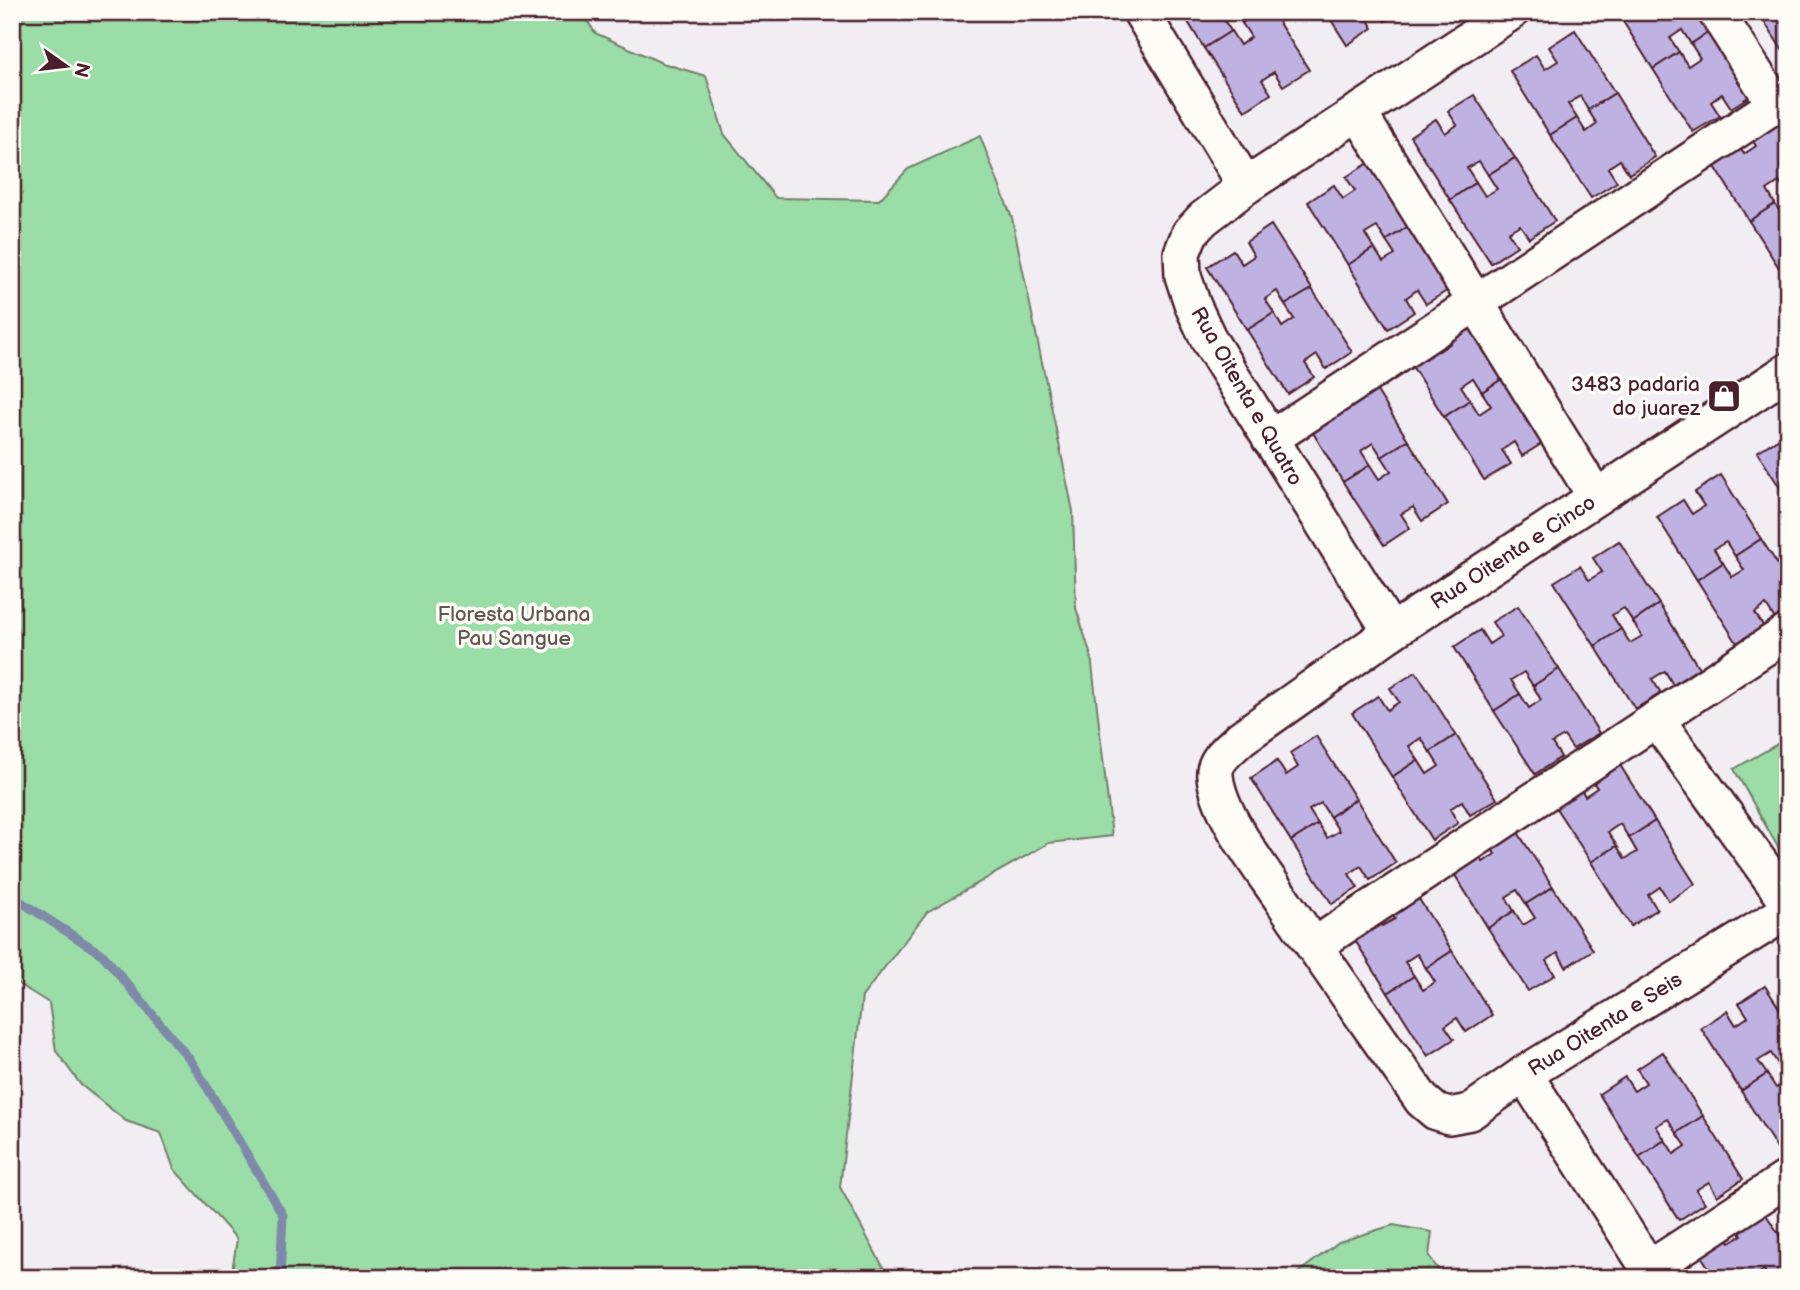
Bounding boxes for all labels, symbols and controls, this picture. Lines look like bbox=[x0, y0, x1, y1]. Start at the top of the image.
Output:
north arrow bbox=[32, 32, 102, 102]
text: N bbox=[68, 60, 94, 79]
street label: Rua Oitenta e Quatro bbox=[1185, 302, 1308, 490]
place label: 3483 padaria do juarez bbox=[1571, 372, 1701, 421]
shop icon: 3483 padaria do juarez bbox=[1705, 377, 1743, 415]
street label: Rua Oitenta e Cinco bbox=[1426, 490, 1600, 615]
park label: Floresta Urbana Pau Sangue bbox=[438, 602, 590, 651]
street label: Rua Oitenta e Seis bbox=[1524, 967, 1687, 1082]

